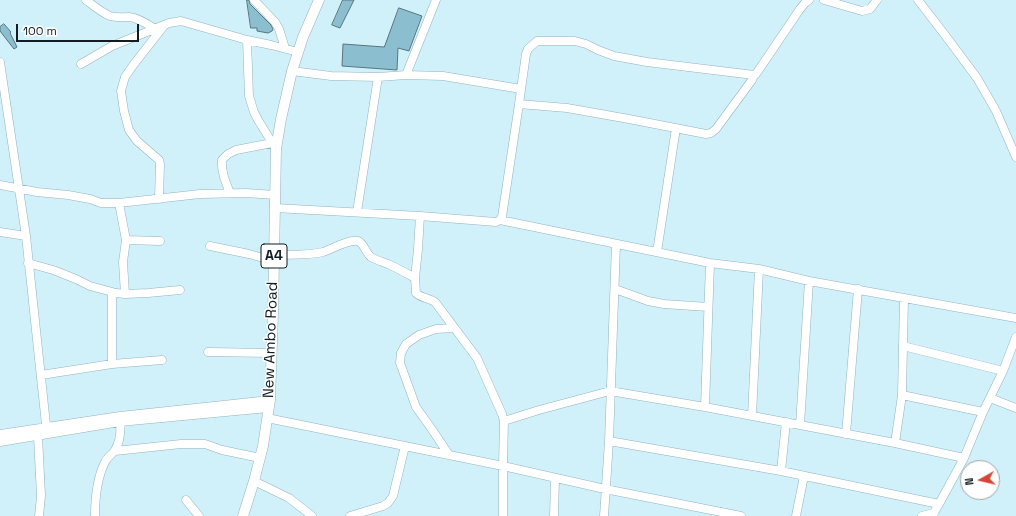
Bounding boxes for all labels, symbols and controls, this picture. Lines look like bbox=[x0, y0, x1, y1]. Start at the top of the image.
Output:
scale bar bbox=[18, 16, 141, 42]
text: 100 m bbox=[23, 23, 57, 39]
road number: A4 bbox=[261, 244, 287, 268]
street label: New Ambo Road bbox=[260, 281, 282, 399]
north arrow bbox=[960, 460, 1000, 500]
text: N bbox=[962, 477, 977, 486]

